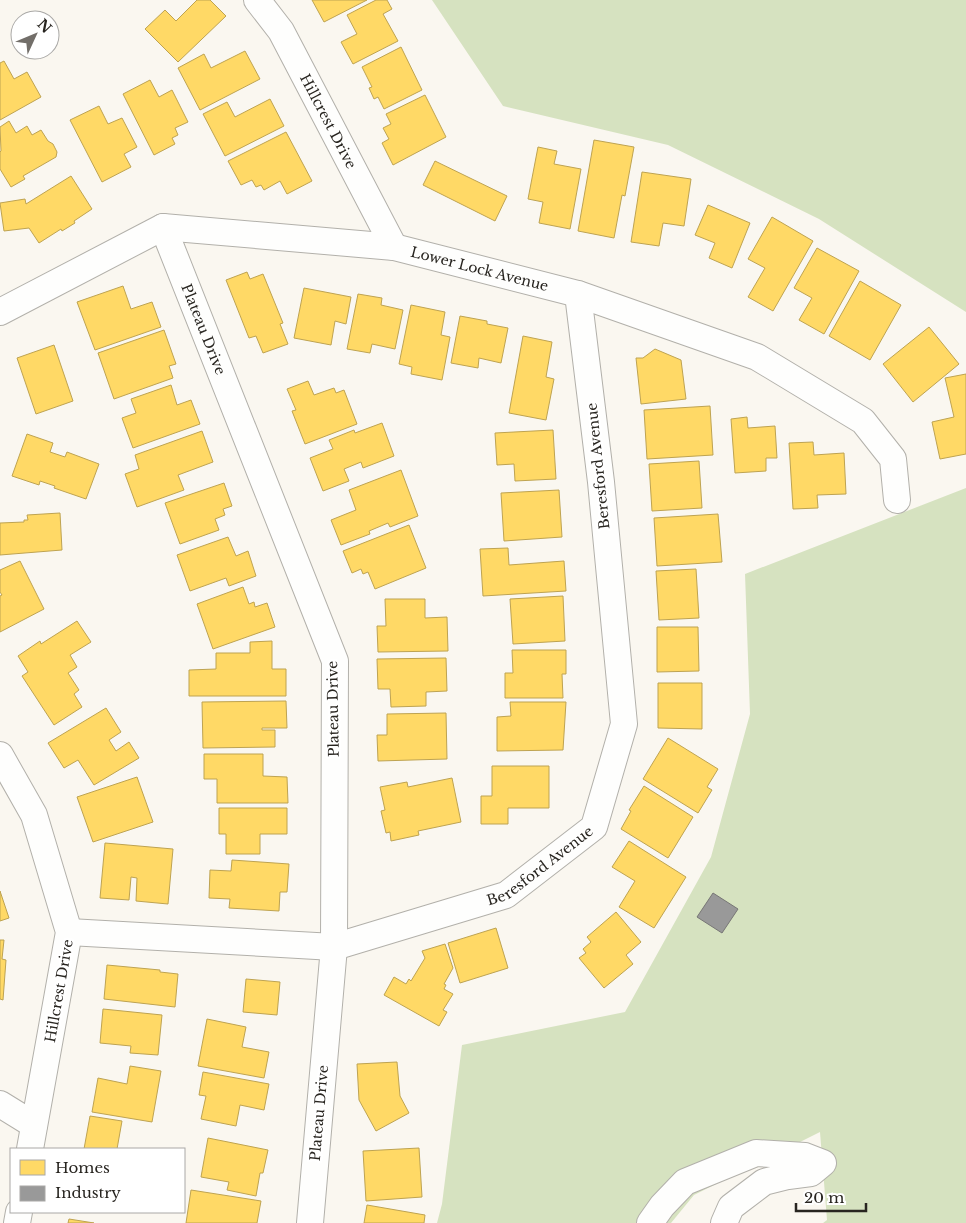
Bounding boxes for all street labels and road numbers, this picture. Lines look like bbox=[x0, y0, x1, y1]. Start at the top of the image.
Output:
street label: Hillcrest Drive bbox=[296, 71, 360, 172]
street label: Lower Lock Avenue bbox=[409, 243, 550, 295]
street label: Plateau Drive bbox=[177, 281, 230, 377]
street label: Beresford Avenue bbox=[582, 402, 614, 530]
street label: Plateau Drive bbox=[323, 661, 343, 757]
street label: Beresford Avenue bbox=[484, 822, 597, 909]
street label: Hillcrest Drive bbox=[41, 938, 77, 1044]
street label: Plateau Drive bbox=[306, 1064, 332, 1162]

